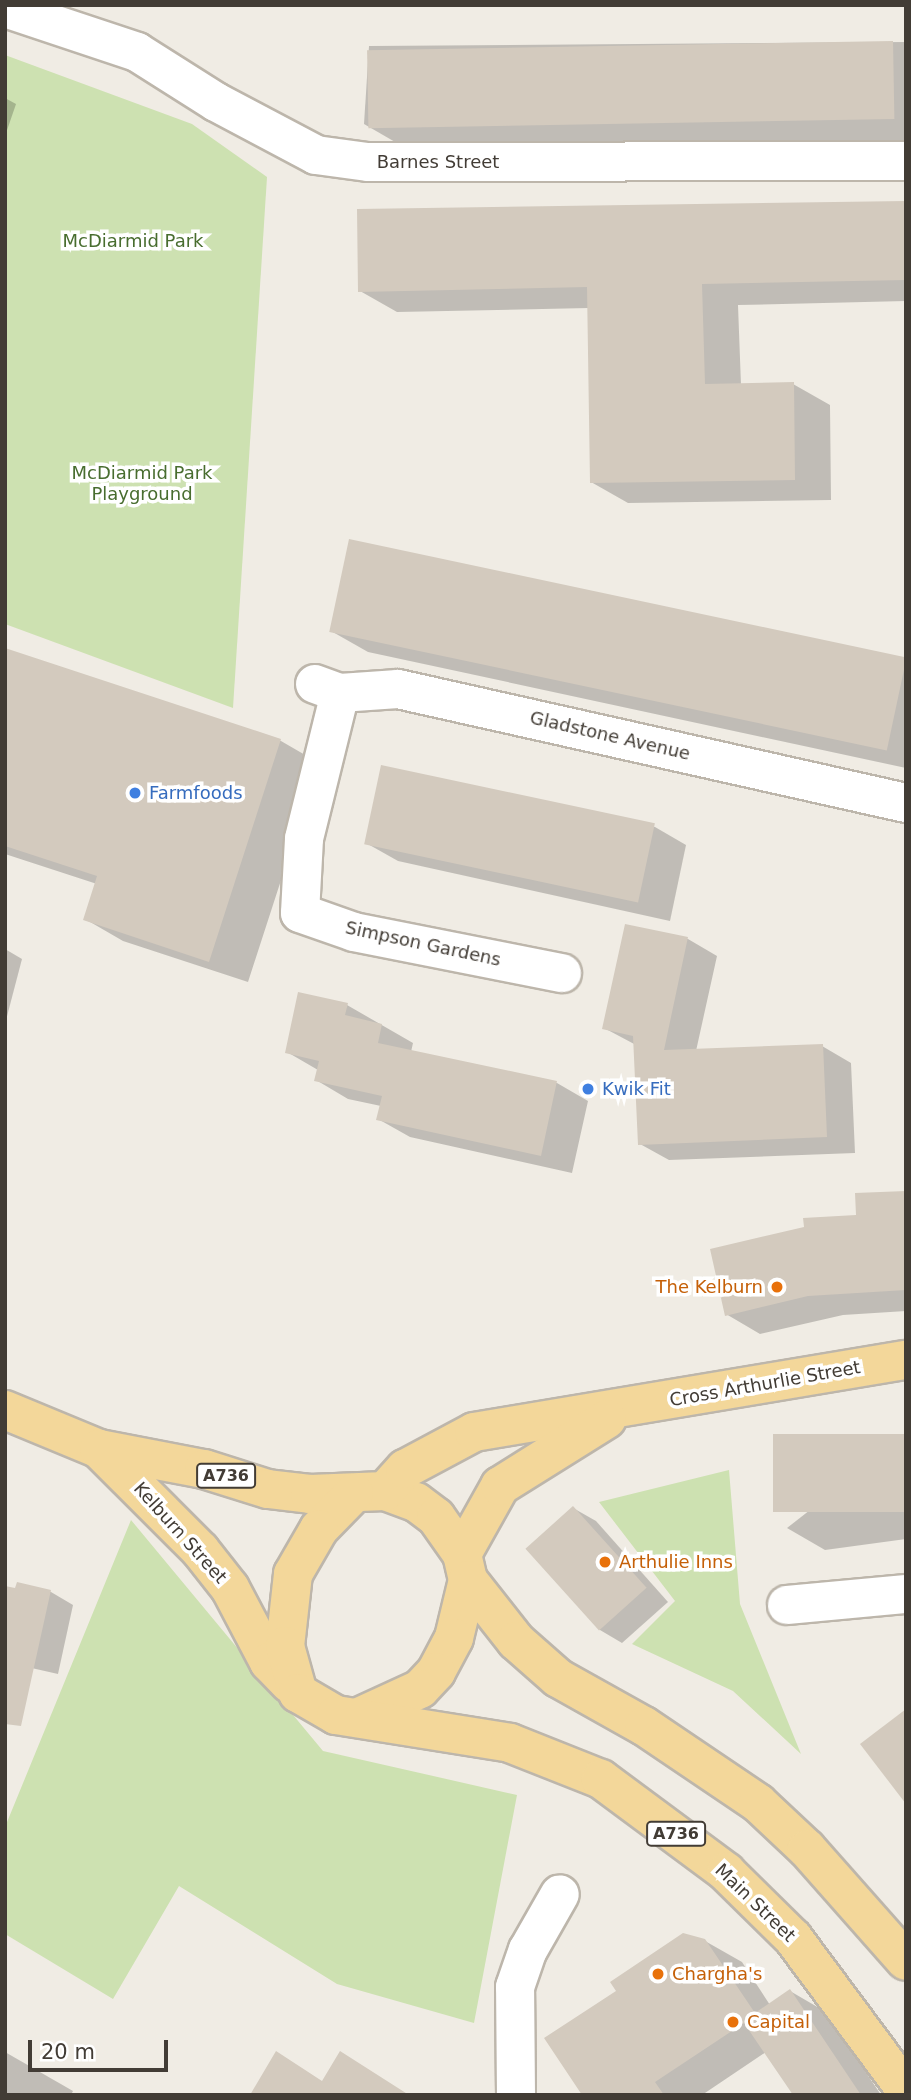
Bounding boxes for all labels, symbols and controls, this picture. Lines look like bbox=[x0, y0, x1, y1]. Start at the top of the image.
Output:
street label: Barnes Street bbox=[377, 151, 499, 173]
park label: McDiarmid Park bbox=[63, 230, 203, 252]
park label: McDiarmid Park Playground bbox=[72, 463, 212, 505]
street label: Gladstone Avenue bbox=[528, 707, 692, 765]
place label: Farmfoods bbox=[149, 782, 243, 804]
marker: Farmfoods bbox=[127, 785, 143, 801]
street label: Simpson Gardens bbox=[343, 917, 503, 971]
place label: Kwik Fit bbox=[602, 1078, 671, 1100]
marker: Kwik Fit bbox=[580, 1081, 596, 1097]
place label: The Kelburn bbox=[655, 1276, 763, 1298]
marker: The Kelburn bbox=[769, 1279, 785, 1295]
street label: Cross Arthurlie Street bbox=[668, 1357, 862, 1411]
road number: A736 bbox=[194, 1464, 258, 1488]
street label: Kelburn Street bbox=[129, 1478, 231, 1588]
place label: Arthulie Inns bbox=[619, 1551, 733, 1573]
marker: Arthulie Inns bbox=[597, 1554, 613, 1570]
road number: A736 bbox=[644, 1822, 708, 1846]
street label: Main Street bbox=[710, 1859, 800, 1947]
place label: Chargha's bbox=[672, 1963, 762, 1985]
marker: Chargha's bbox=[650, 1966, 666, 1982]
place label: Capital bbox=[747, 2011, 810, 2033]
marker: Capital bbox=[725, 2014, 741, 2030]
scale bar bbox=[32, 2026, 172, 2070]
text: 20 m bbox=[41, 2040, 95, 2064]

